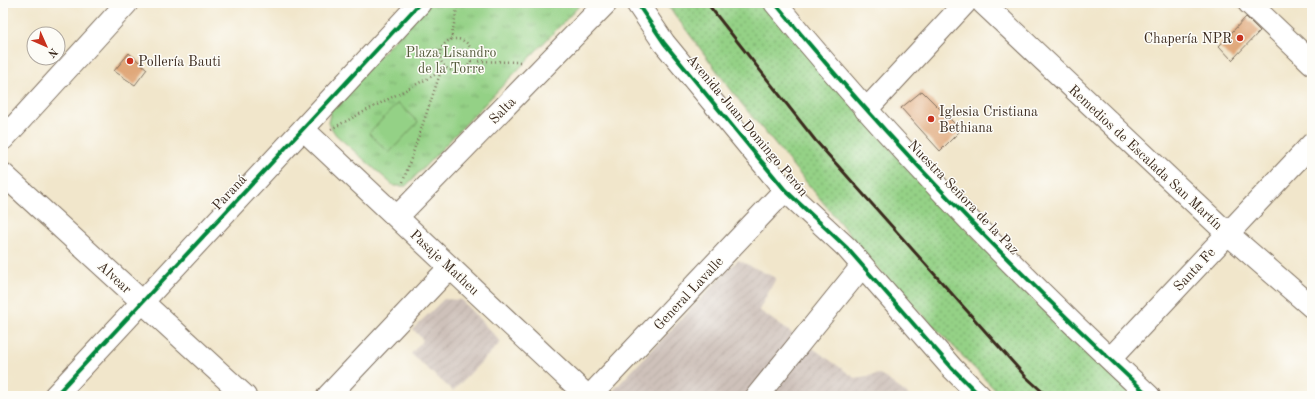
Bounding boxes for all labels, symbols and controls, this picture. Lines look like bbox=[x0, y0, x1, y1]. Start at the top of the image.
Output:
north arrow bbox=[26, 26, 66, 66]
place label: Chapería NPR bbox=[1144, 32, 1232, 46]
marker: Chapería NPR bbox=[1235, 33, 1245, 43]
text: N bbox=[45, 45, 59, 59]
park label: Plaza Lisandro de la Torre bbox=[406, 46, 497, 76]
street label: Avenida Juan Domingo Perón bbox=[684, 52, 811, 199]
place label: Pollería Bauti bbox=[138, 55, 221, 69]
marker: Pollería Bauti bbox=[125, 56, 135, 66]
street label: Remedios de Escalada San Martín bbox=[1066, 83, 1225, 233]
street label: Salta bbox=[487, 95, 519, 127]
place label: Iglesia Cristiana Bethiana bbox=[939, 105, 1038, 135]
marker: Iglesia Cristiana Bethiana bbox=[926, 114, 936, 124]
street label: Nuestra Señora de la Paz bbox=[905, 138, 1021, 257]
street label: Paraná bbox=[210, 172, 250, 213]
street label: Pasaje Matheu bbox=[407, 227, 482, 298]
street label: Santa Fe bbox=[1171, 245, 1218, 294]
street label: General Lavalle bbox=[651, 254, 726, 333]
street label: Alvear bbox=[95, 259, 134, 297]

